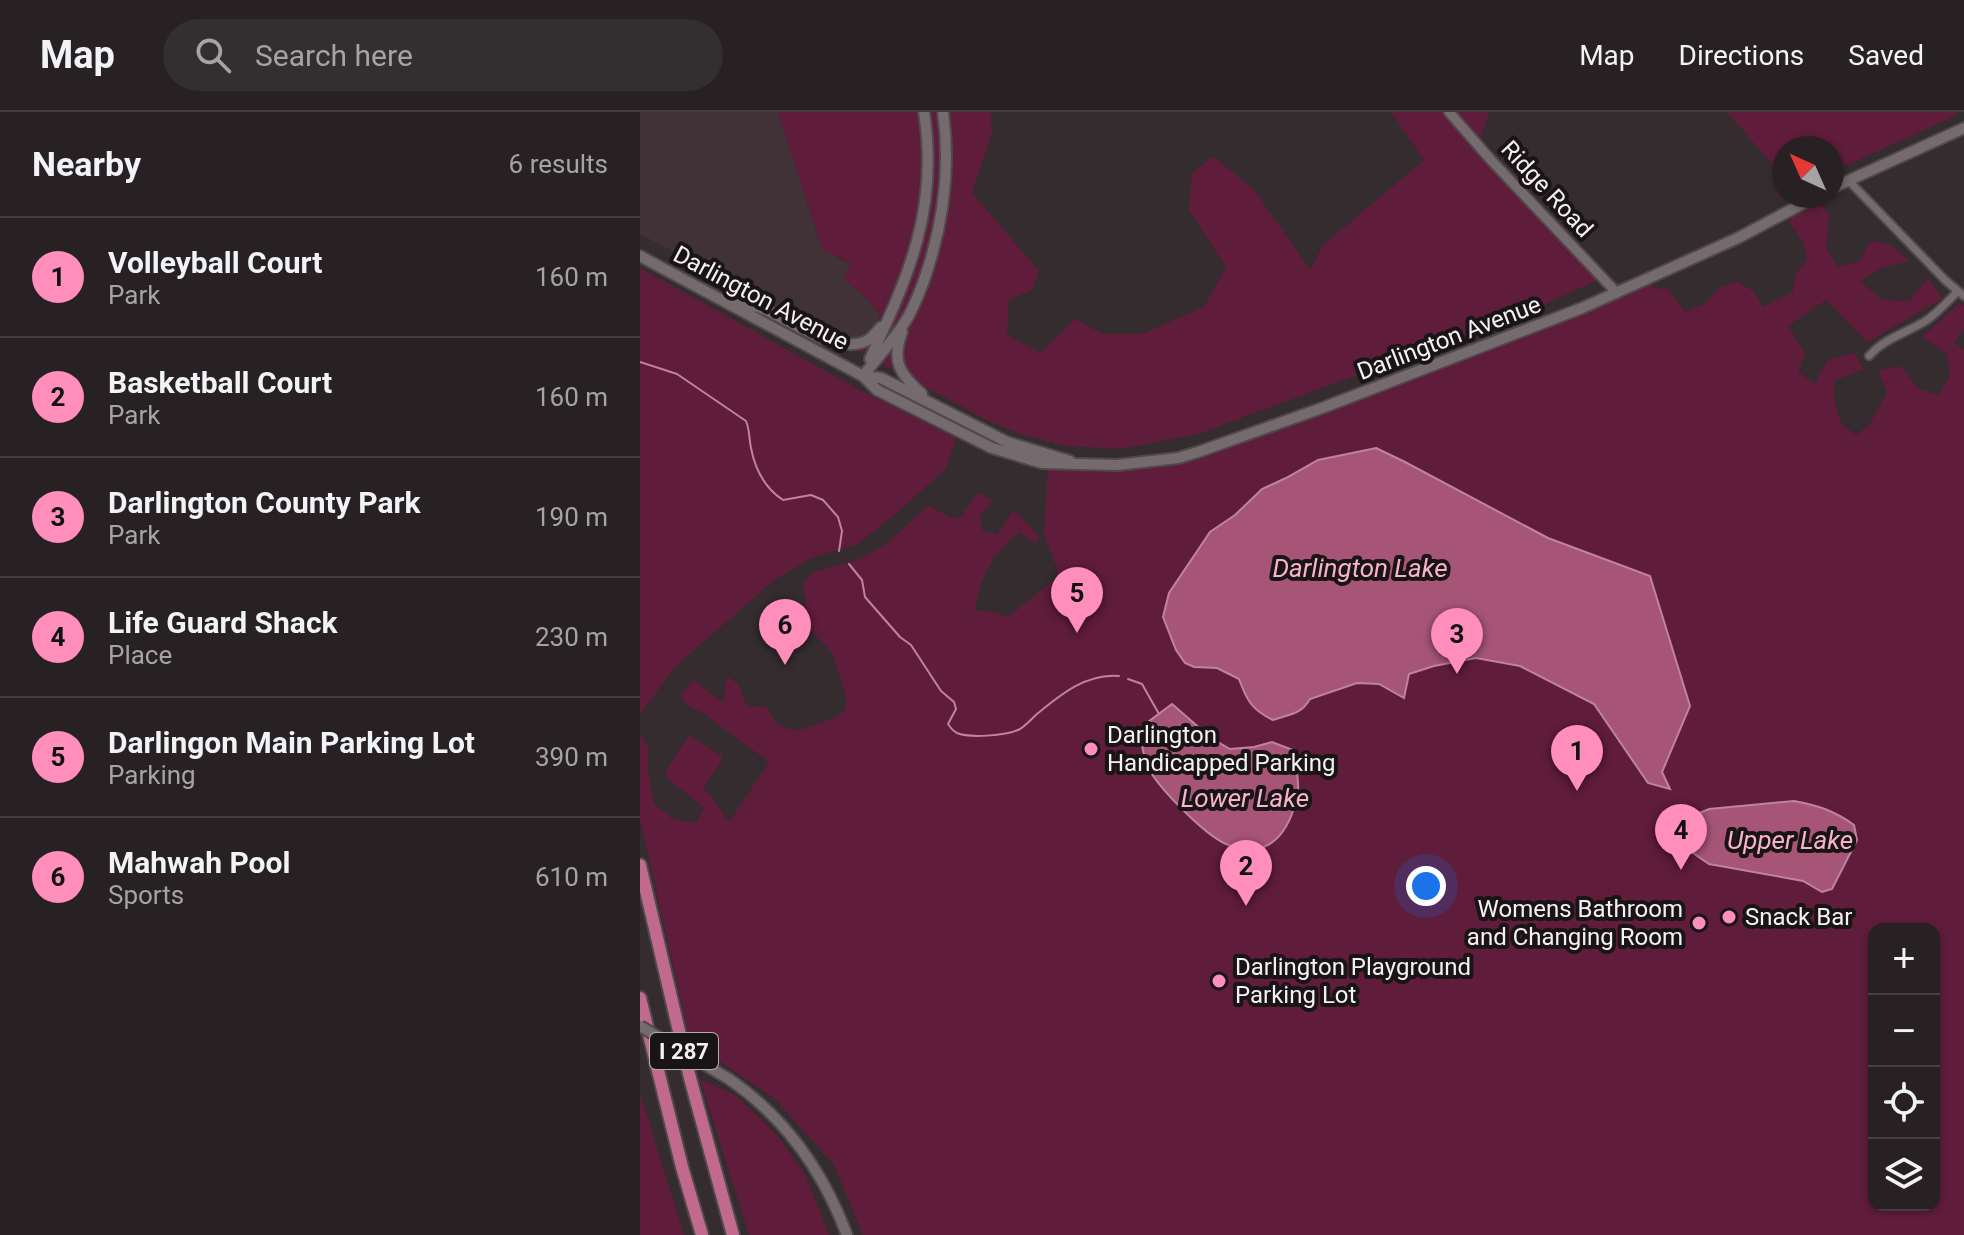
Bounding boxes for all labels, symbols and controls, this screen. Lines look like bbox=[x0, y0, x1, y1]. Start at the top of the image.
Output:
search box bbox=[163, 19, 723, 91]
text: Map bbox=[40, 33, 115, 77]
icon: search bbox=[191, 33, 235, 77]
text: Search here bbox=[255, 38, 413, 73]
text: Map bbox=[1579, 39, 1635, 72]
text: Directions bbox=[1679, 39, 1804, 72]
text: Saved bbox=[1848, 39, 1924, 72]
street label: Ridge Road bbox=[1495, 135, 1599, 243]
north arrow bbox=[1772, 136, 1844, 208]
text: Nearby bbox=[32, 144, 141, 184]
text: 6 results bbox=[509, 149, 608, 179]
street label: Darlington Avenue bbox=[669, 240, 853, 356]
text: Volleyball Court bbox=[108, 245, 322, 280]
text: 1 bbox=[51, 262, 65, 292]
text: 160 m bbox=[535, 262, 608, 292]
text: Park bbox=[108, 280, 160, 310]
street label: Darlington Avenue bbox=[1353, 290, 1545, 386]
text: Basketball Court bbox=[108, 365, 332, 400]
text: 2 bbox=[51, 382, 65, 412]
text: 160 m bbox=[535, 382, 608, 412]
text: Park bbox=[108, 400, 160, 430]
text: Darlington County Park bbox=[108, 485, 420, 520]
text: 3 bbox=[51, 502, 65, 532]
text: 190 m bbox=[535, 502, 608, 532]
text: Park bbox=[108, 520, 160, 550]
water label: Darlington Lake bbox=[1272, 553, 1448, 583]
pin: 5 bbox=[1051, 567, 1103, 633]
pin: 6 bbox=[759, 599, 811, 665]
text: Life Guard Shack bbox=[108, 605, 338, 640]
pin: 3 bbox=[1431, 608, 1483, 674]
text: 4 bbox=[51, 622, 65, 652]
text: 230 m bbox=[535, 622, 608, 652]
text: Place bbox=[108, 640, 172, 670]
place label: Darlington Handicapped Parking bbox=[1107, 721, 1336, 777]
text: Darlingon Main Parking Lot bbox=[108, 725, 475, 760]
pin: 1 bbox=[1551, 725, 1603, 791]
marker: Darlington Handicapped Parking bbox=[1082, 740, 1100, 758]
text: 5 bbox=[51, 742, 65, 772]
text: 390 m bbox=[535, 742, 608, 772]
text: Parking bbox=[108, 760, 196, 790]
water label: Lower Lake bbox=[1181, 783, 1309, 813]
pin: 4 bbox=[1655, 804, 1707, 870]
water label: Upper Lake bbox=[1727, 825, 1853, 855]
pin: 2 bbox=[1220, 840, 1272, 906]
text: Mahwah Pool bbox=[108, 845, 290, 880]
text: 6 bbox=[51, 862, 65, 892]
text: 610 m bbox=[535, 862, 608, 892]
your location bbox=[1406, 866, 1446, 906]
text: Sports bbox=[108, 880, 184, 910]
place label: Womens Bathroom and Changing Room bbox=[1467, 895, 1683, 951]
place label: Snack Bar bbox=[1745, 903, 1852, 931]
marker: Snack Bar bbox=[1720, 908, 1738, 926]
marker: Womens Bathroom and Changing Room bbox=[1690, 914, 1708, 932]
map controls bbox=[1868, 923, 1940, 1211]
button: + bbox=[1868, 923, 1940, 995]
place label: Darlington Playground Parking Lot bbox=[1235, 953, 1471, 1009]
marker: Darlington Playground Parking Lot bbox=[1210, 972, 1228, 990]
button: − bbox=[1868, 995, 1940, 1067]
road number: I 287 bbox=[650, 1033, 718, 1069]
button: locate bbox=[1868, 1067, 1940, 1139]
button: layers bbox=[1868, 1139, 1940, 1211]

